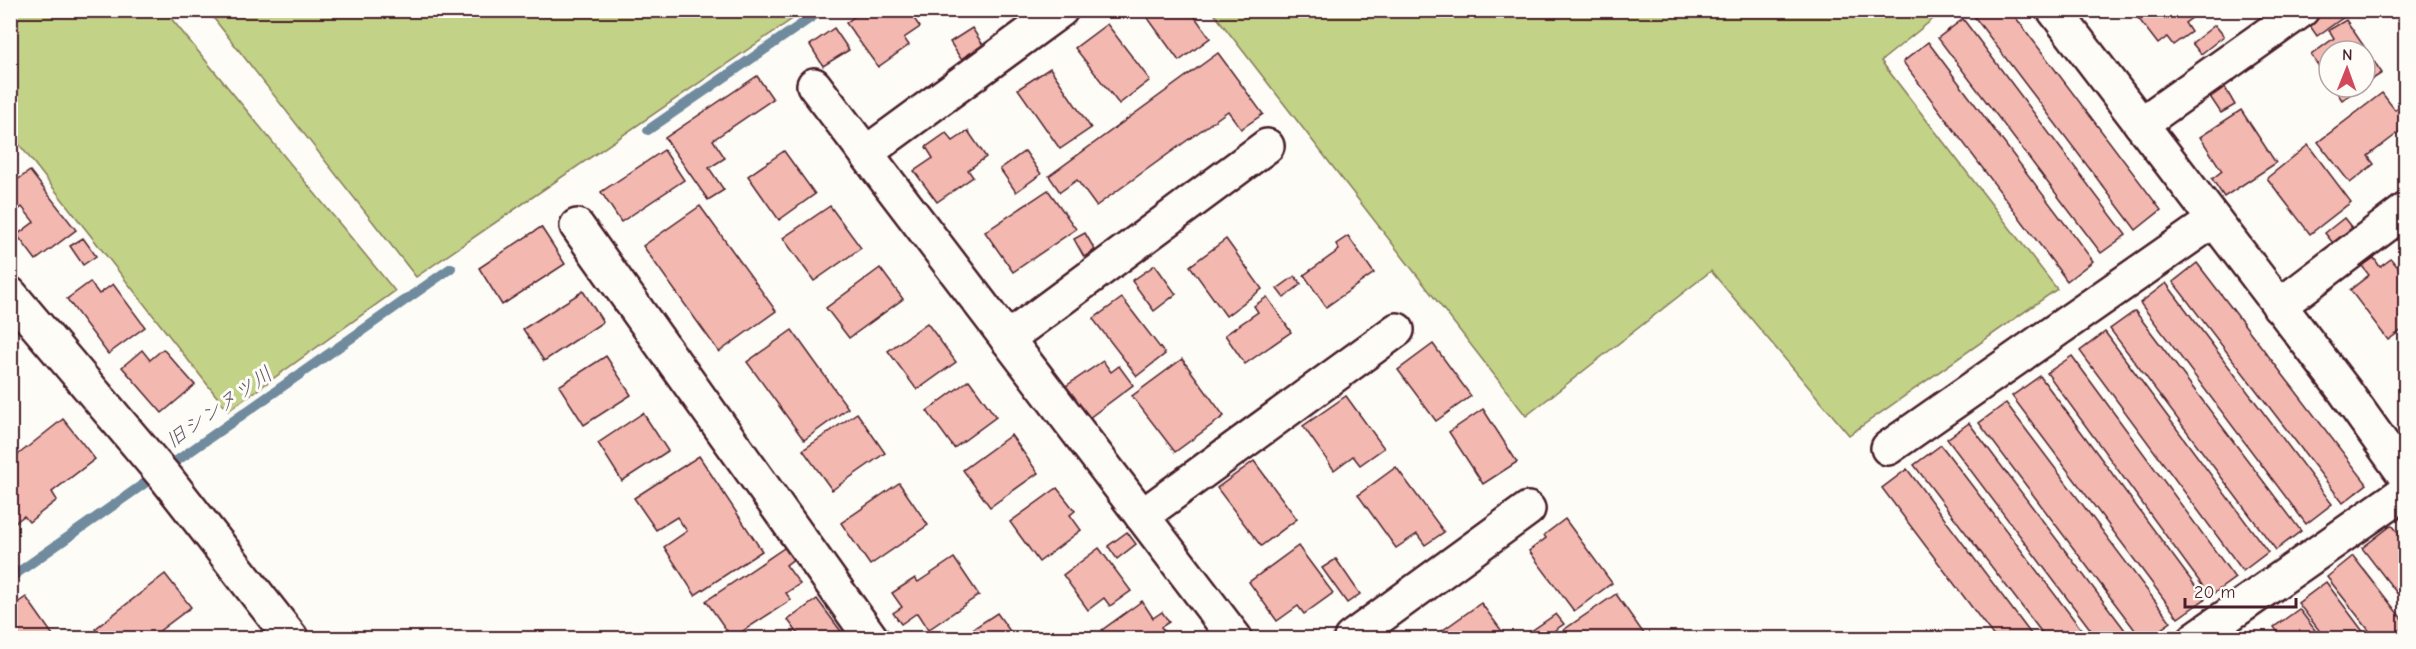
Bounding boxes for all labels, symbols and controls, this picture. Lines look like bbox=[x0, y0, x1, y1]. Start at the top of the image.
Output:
north arrow bbox=[2317, 39, 2377, 99]
text: N bbox=[2342, 46, 2353, 64]
water label: 旧シンヌツ川 bbox=[161, 361, 277, 453]
scale bar bbox=[2185, 571, 2296, 609]
text: 20 m bbox=[2194, 582, 2235, 603]

